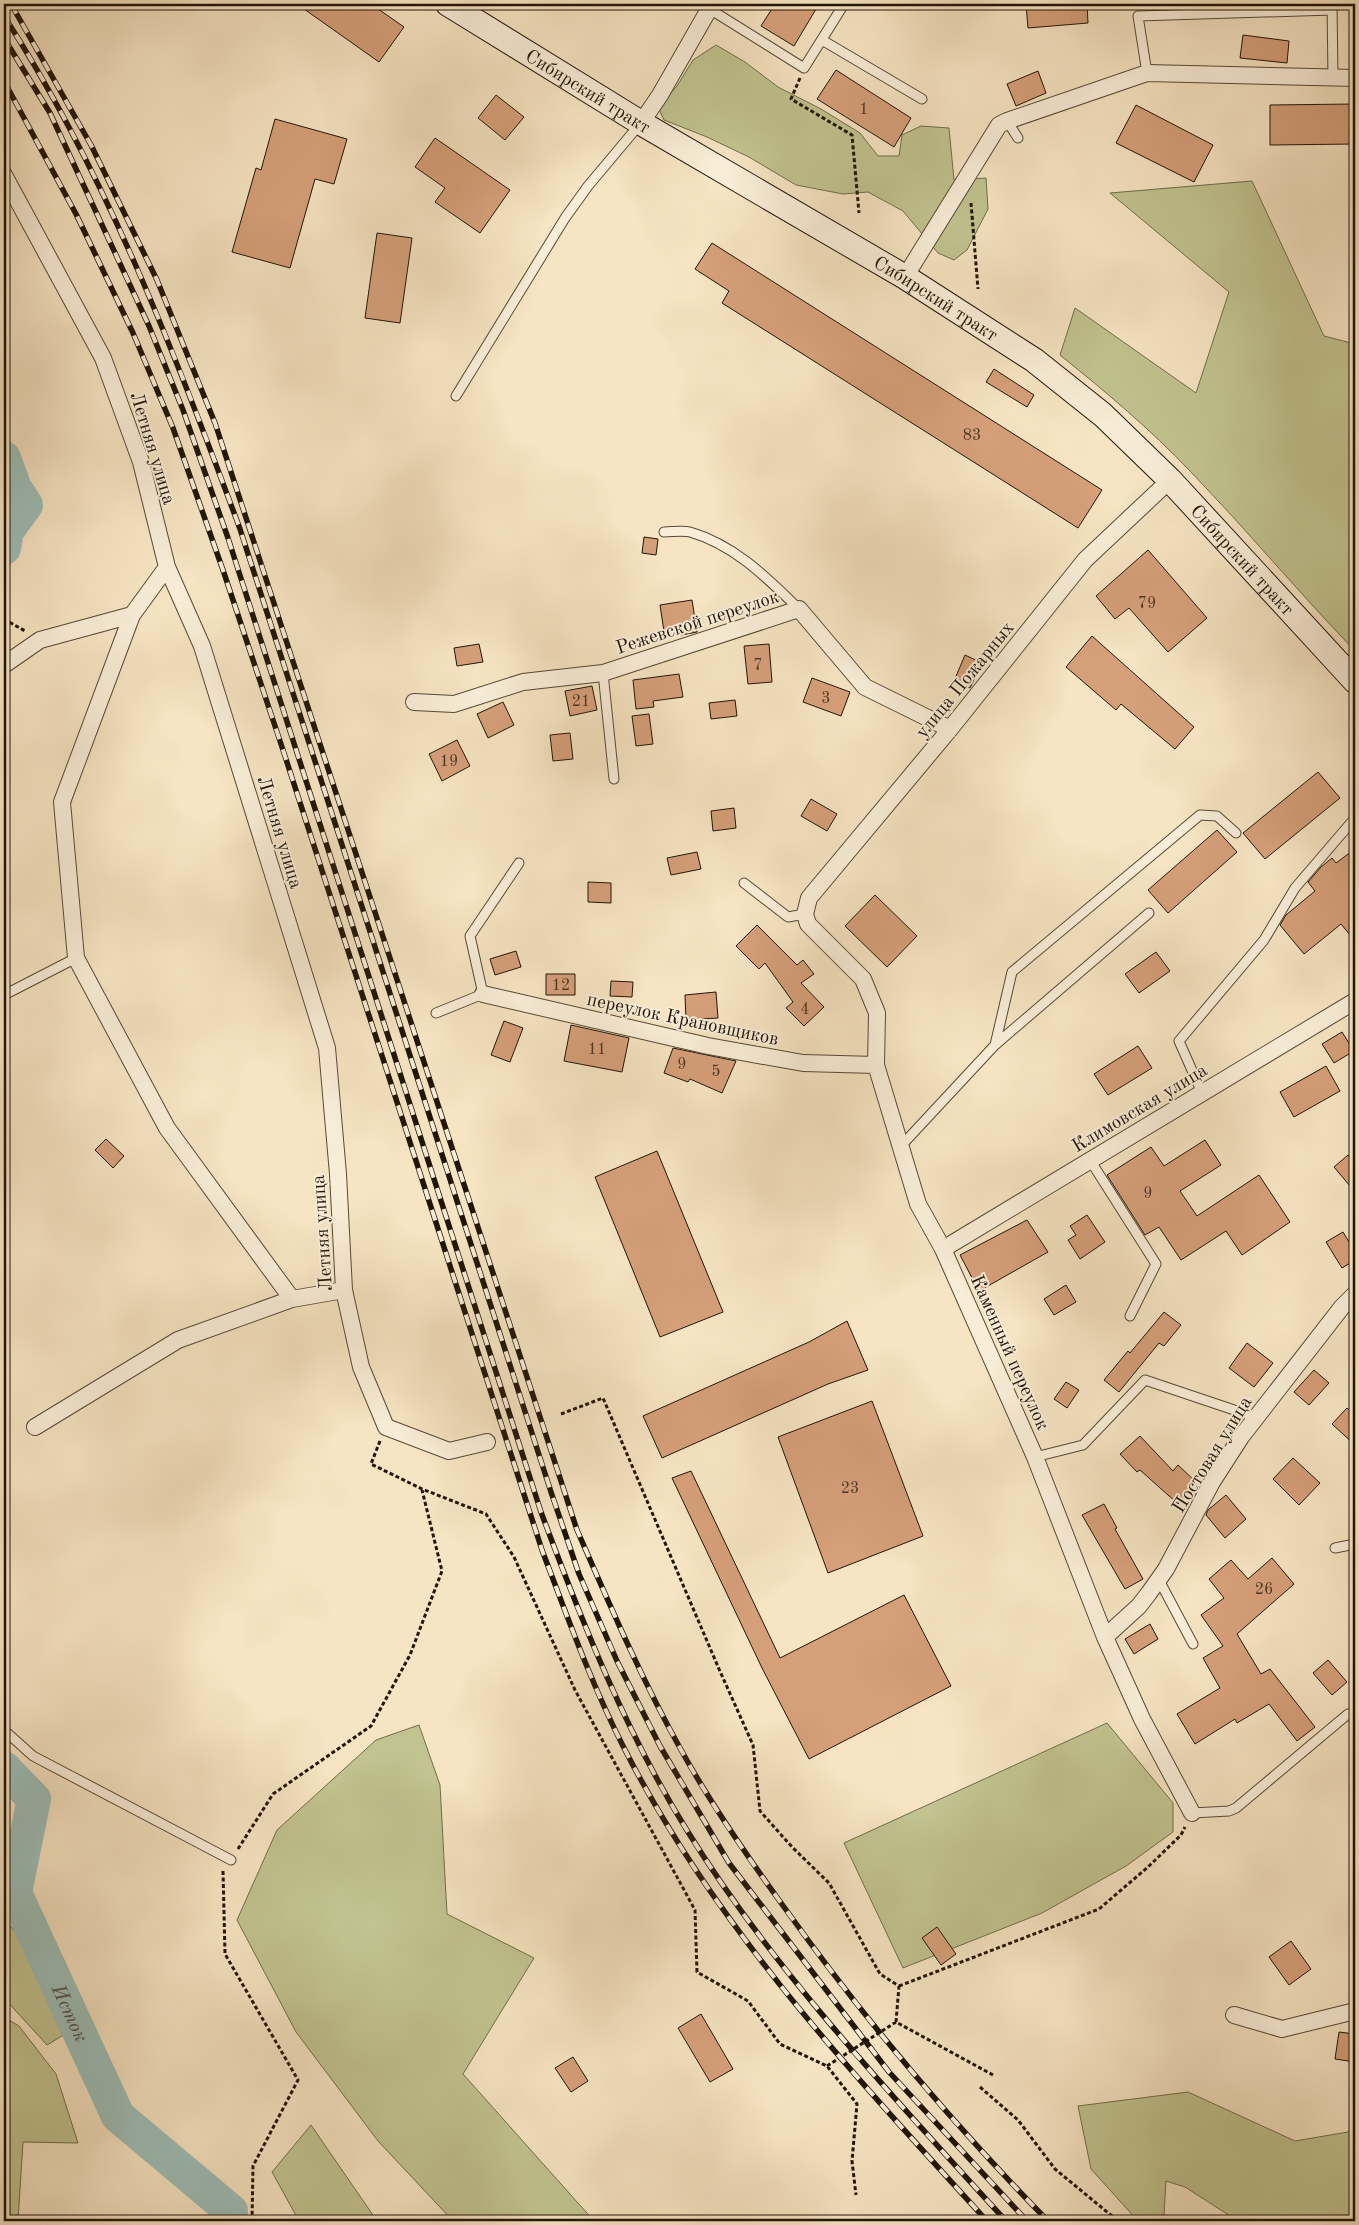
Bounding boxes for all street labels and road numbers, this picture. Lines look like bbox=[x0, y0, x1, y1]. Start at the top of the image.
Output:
street label: Сибирский тракт bbox=[521, 47, 653, 138]
street label: Сибирский тракт bbox=[870, 254, 1001, 346]
street label: Летняя улица bbox=[125, 390, 178, 508]
street label: Сибирский тракт bbox=[1186, 502, 1296, 620]
street label: Режевской переулок bbox=[614, 588, 782, 659]
street label: улица Пожарных bbox=[913, 619, 1019, 743]
street label: Летняя улица bbox=[252, 774, 305, 892]
street label: переулок Крановщиков bbox=[585, 991, 780, 1050]
street label: Климовская улица bbox=[1069, 1061, 1212, 1157]
street label: Летняя улица bbox=[310, 1173, 337, 1292]
street label: Каменный переулок bbox=[966, 1273, 1052, 1434]
street label: Постовая улица bbox=[1170, 1393, 1257, 1517]

